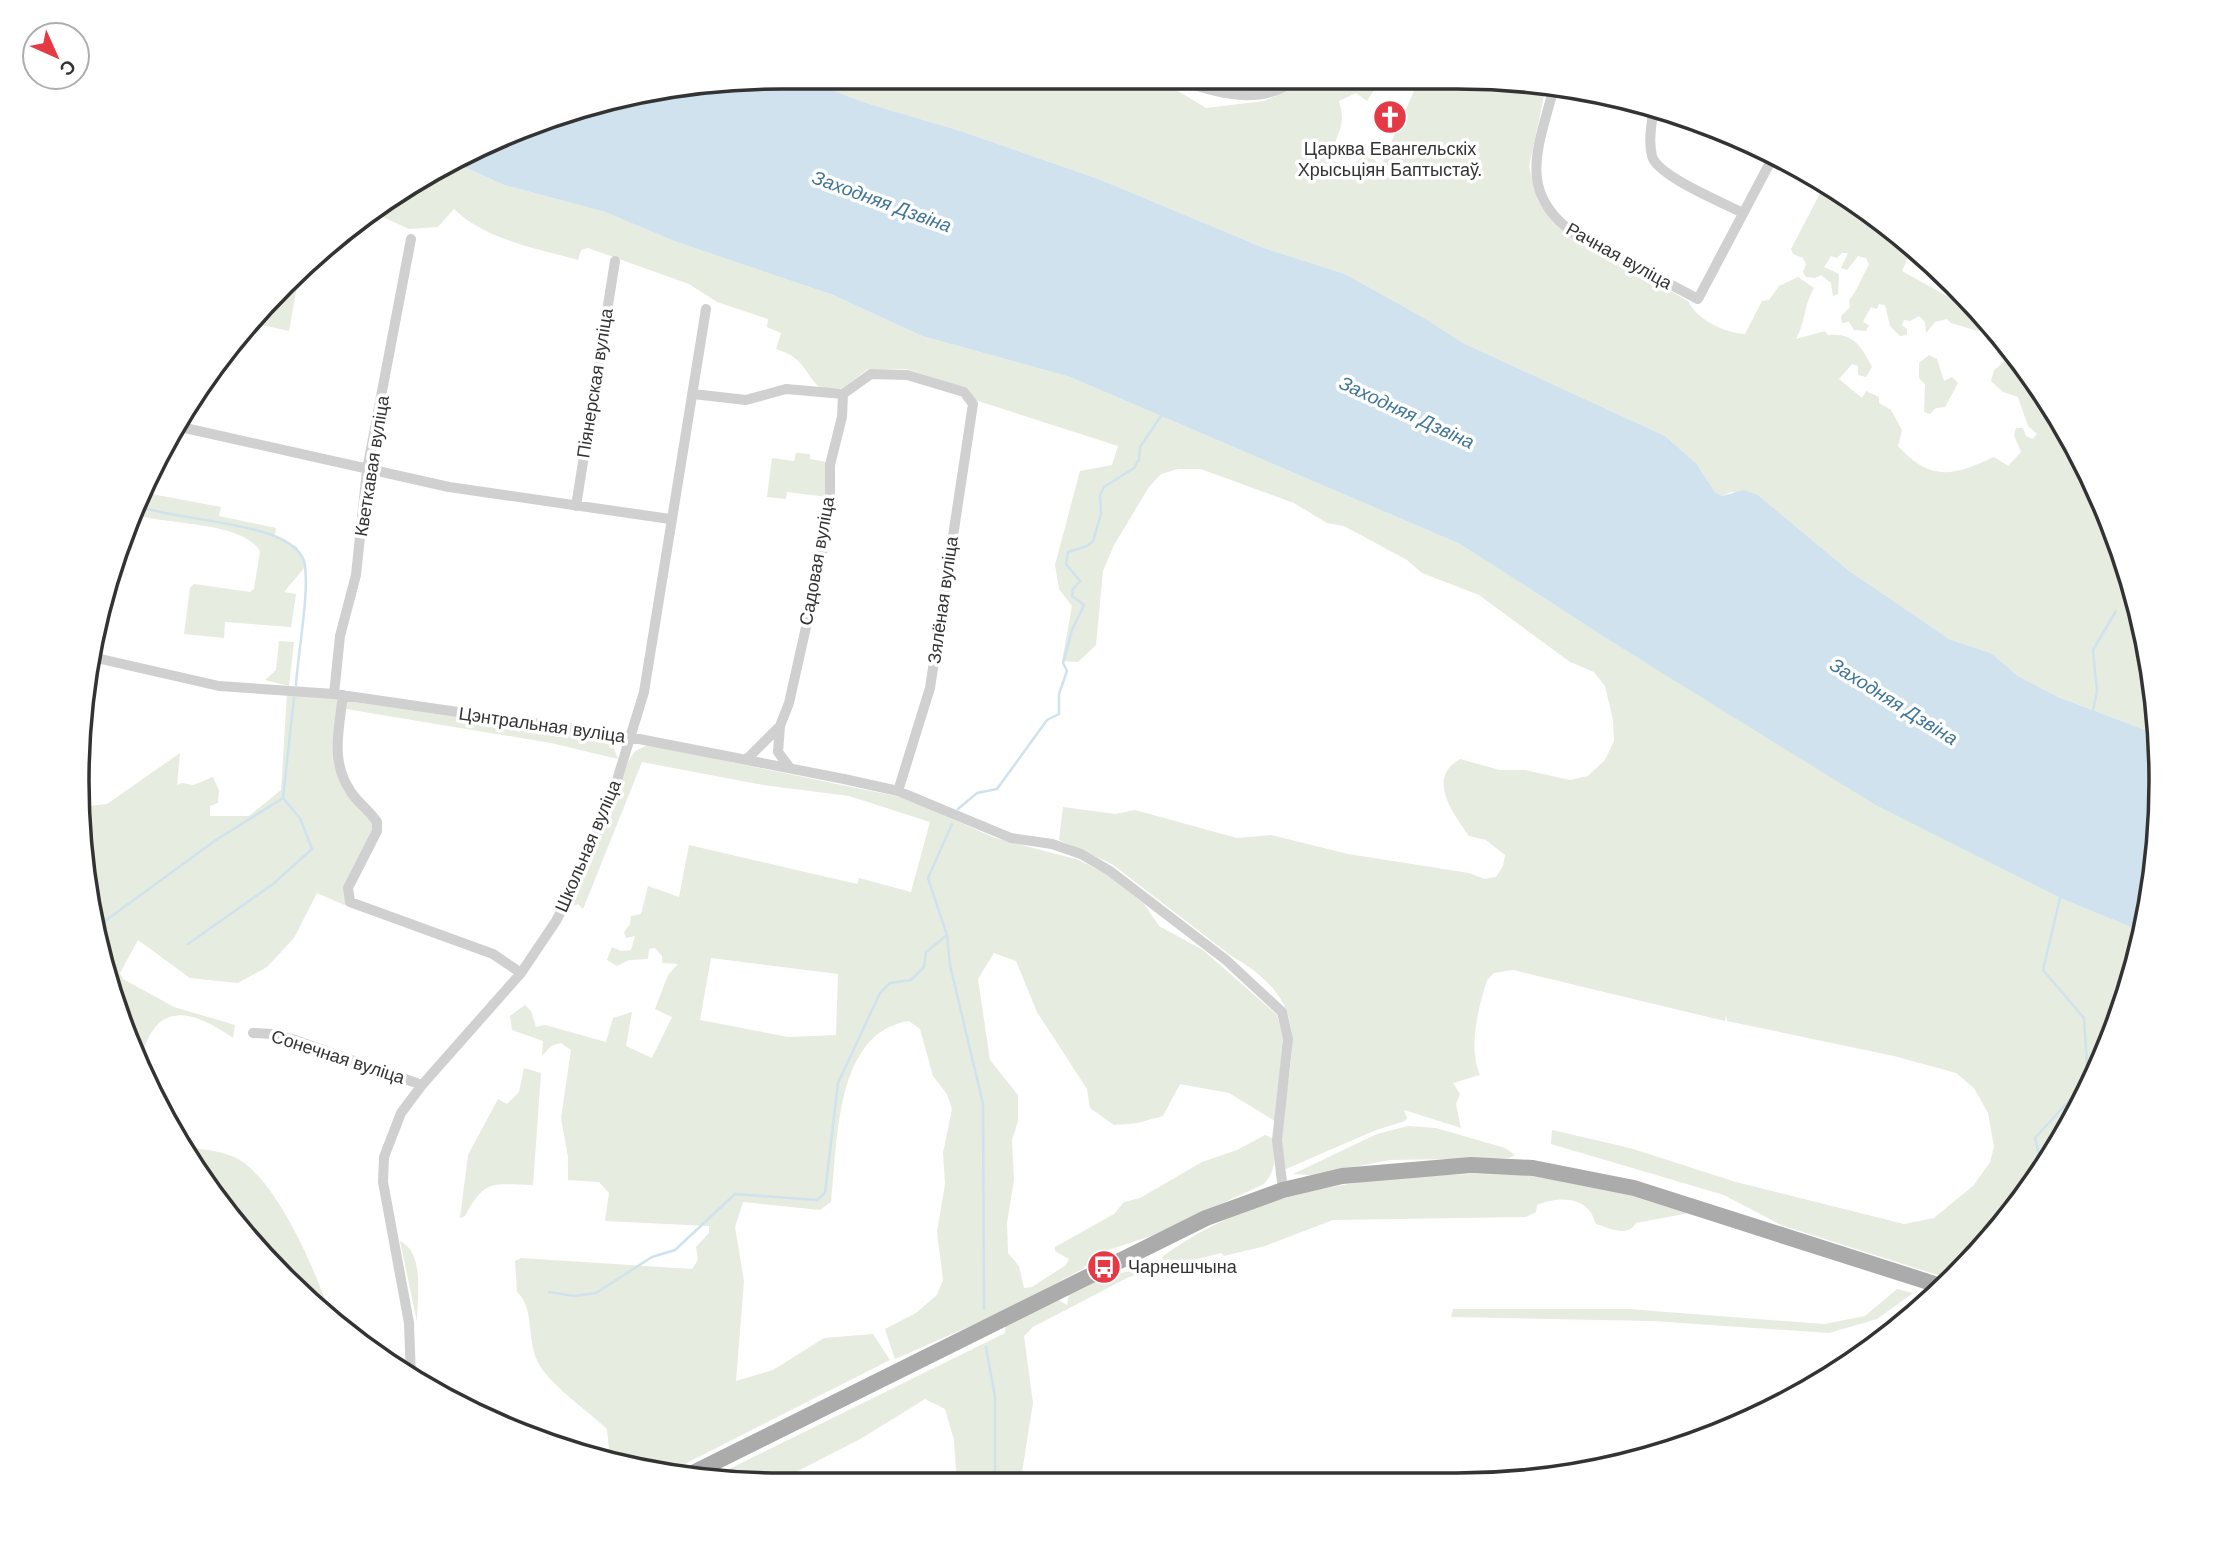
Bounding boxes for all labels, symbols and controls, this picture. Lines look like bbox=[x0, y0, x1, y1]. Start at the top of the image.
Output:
north arrow bbox=[21, 21, 91, 91]
text: С bbox=[55, 55, 80, 80]
church icon: Царква Евангельскіх Хрысьціян Баптыстаў. bbox=[1371, 98, 1409, 136]
place label: Царква Евангельскіх Хрысьціян Баптыстаў. bbox=[1298, 139, 1482, 180]
water label: Заходняя Дзвіна bbox=[809, 167, 954, 236]
street label: Рачная вуліца bbox=[1563, 219, 1676, 294]
street label: Піянерская вуліца bbox=[573, 306, 617, 459]
water label: Заходняя Дзвіна bbox=[1336, 372, 1478, 453]
street label: Кветкавая вуліца bbox=[351, 393, 393, 538]
street label: Садовая вуліца bbox=[796, 494, 838, 627]
street label: Зялёная вуліца bbox=[924, 534, 962, 665]
water label: Заходняя Дзвіна bbox=[1826, 654, 1961, 749]
street label: Цэнтральная вуліца bbox=[457, 703, 627, 747]
street label: Школьная вуліца bbox=[551, 776, 625, 915]
street label: Сонечная вуліца bbox=[269, 1026, 408, 1088]
bus stop icon: Чарнешчына bbox=[1085, 1248, 1123, 1286]
place label: Чарнешчына bbox=[1128, 1257, 1238, 1277]

